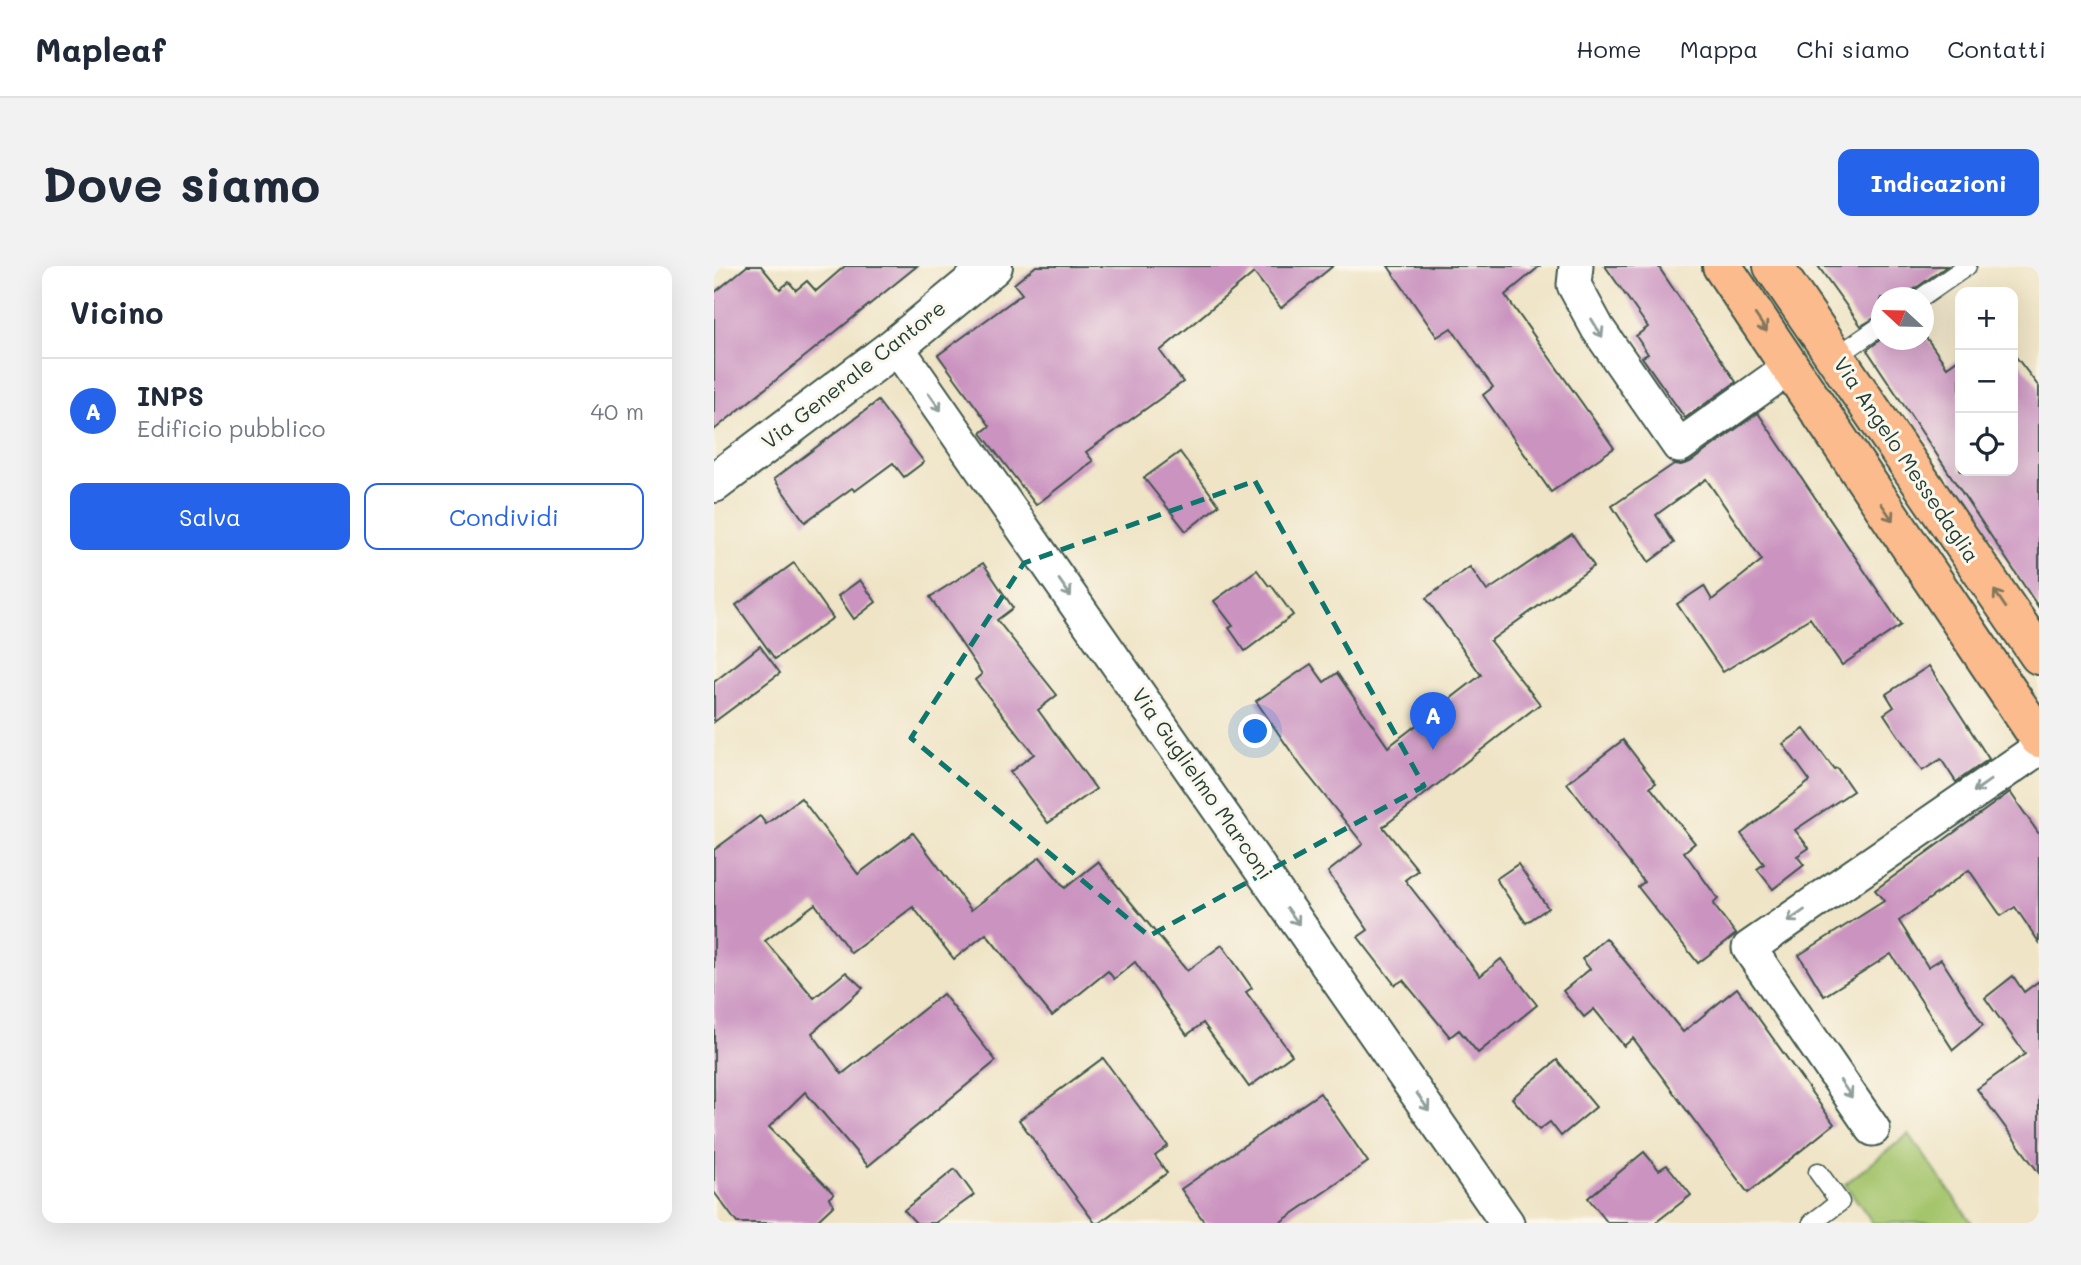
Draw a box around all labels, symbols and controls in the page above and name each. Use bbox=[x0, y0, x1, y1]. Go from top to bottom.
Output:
text: Mapleaf bbox=[35, 27, 166, 70]
text: Home bbox=[1576, 33, 1642, 64]
text: Mappa bbox=[1680, 33, 1758, 64]
text: Chi siamo bbox=[1796, 33, 1909, 64]
text: Contatti bbox=[1947, 33, 2046, 64]
button: Indicazioni bbox=[1838, 149, 2039, 216]
text: Dove siamo bbox=[42, 151, 320, 214]
north arrow bbox=[1871, 287, 1934, 350]
map controls bbox=[1955, 287, 2018, 476]
button: + bbox=[1955, 287, 2018, 350]
text: Vicino bbox=[70, 292, 164, 332]
street label: Via Generale Cantore bbox=[756, 293, 951, 454]
one-way arrow bbox=[1754, 312, 1768, 332]
one-way arrow bbox=[1591, 317, 1605, 337]
button: − bbox=[1955, 350, 2018, 413]
street label: Via Angelo Messedaglia bbox=[1828, 351, 1986, 567]
text: INPS bbox=[137, 379, 204, 413]
one-way arrow bbox=[928, 392, 942, 411]
text: A bbox=[85, 396, 101, 426]
text: 40 m bbox=[591, 396, 644, 426]
text: Edificio pubblico bbox=[137, 413, 325, 443]
button: locate bbox=[1955, 413, 2018, 476]
button: Salva bbox=[70, 483, 350, 550]
button: Condividi bbox=[364, 483, 644, 550]
one-way arrow bbox=[1880, 501, 1894, 521]
one-way arrow bbox=[1058, 578, 1072, 597]
one-way arrow bbox=[1993, 590, 2008, 609]
street label: Via Guglielmo Marconi bbox=[1127, 682, 1280, 884]
pin: A bbox=[1410, 692, 1456, 750]
your location bbox=[1238, 714, 1272, 748]
one-way arrow bbox=[1973, 779, 1992, 793]
one-way arrow bbox=[1286, 906, 1300, 925]
one-way arrow bbox=[1787, 909, 1806, 923]
one-way arrow bbox=[1839, 1079, 1853, 1099]
one-way arrow bbox=[1416, 1092, 1430, 1111]

